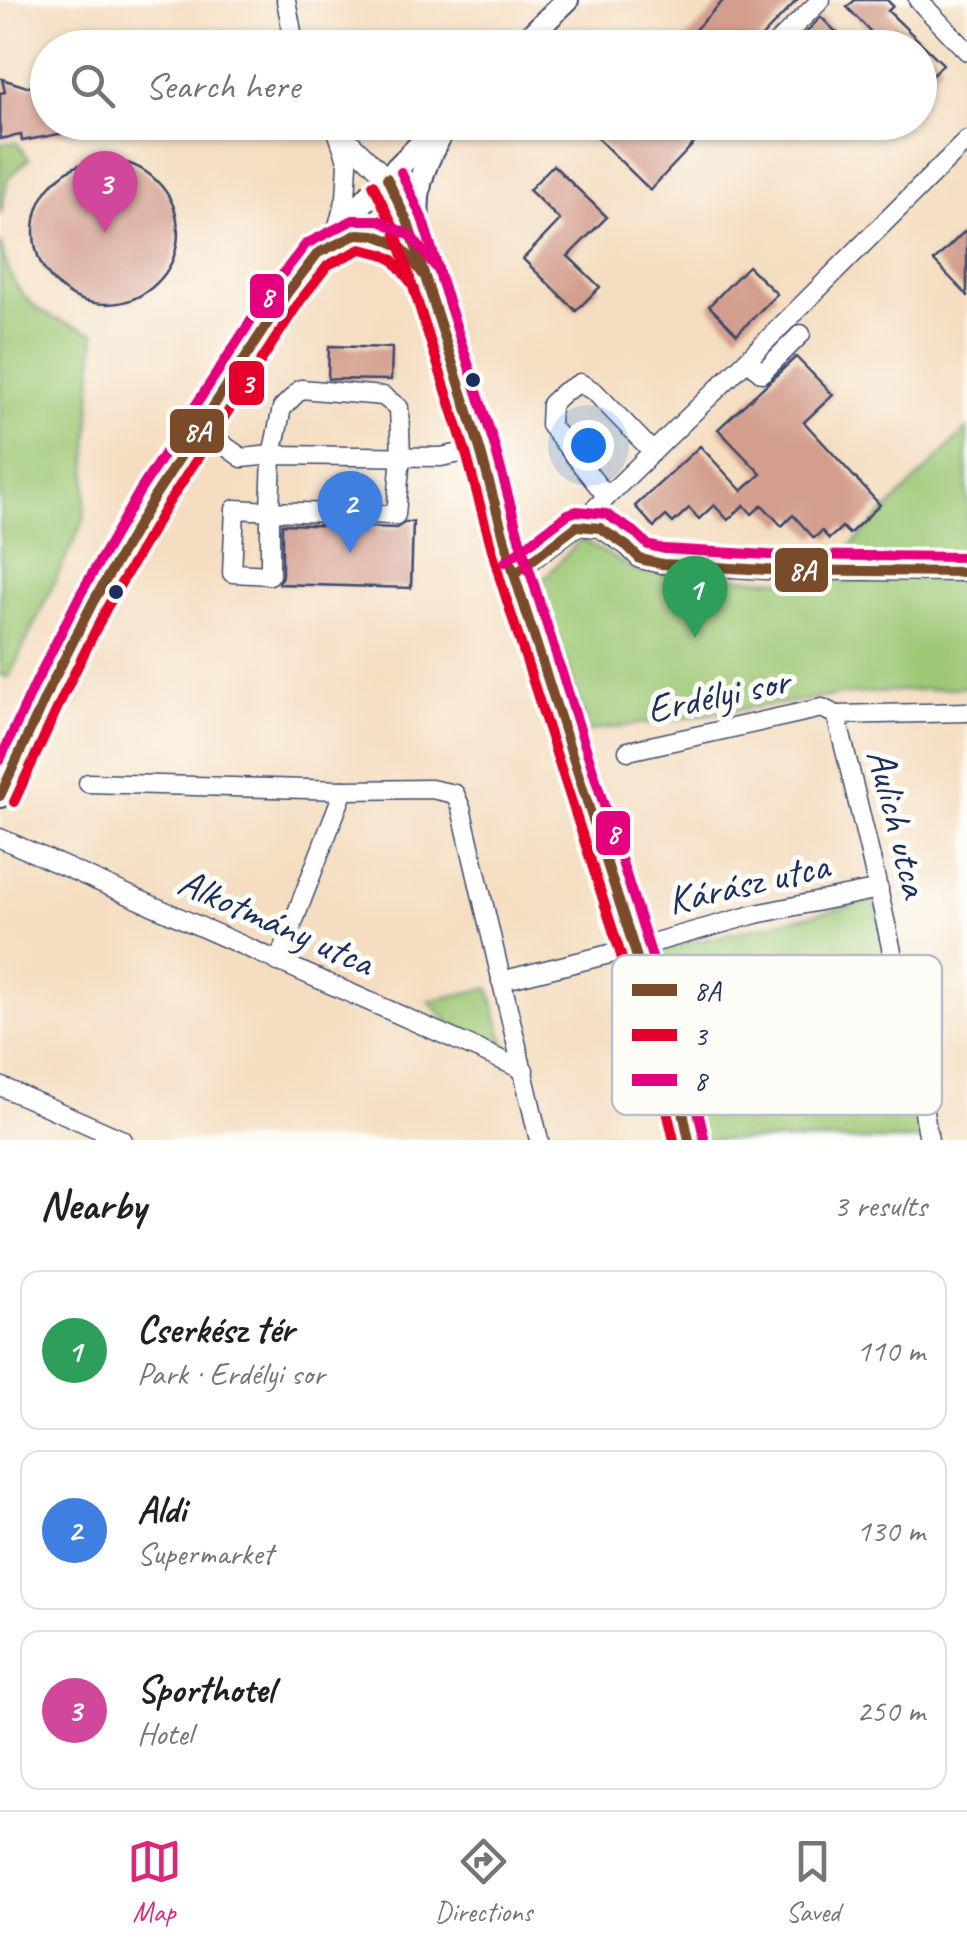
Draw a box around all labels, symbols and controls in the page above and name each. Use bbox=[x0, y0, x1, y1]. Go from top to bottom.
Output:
search box bbox=[30, 30, 937, 140]
icon: search bbox=[65, 58, 120, 113]
text: Search here bbox=[145, 62, 300, 109]
pin: 3 bbox=[72, 150, 138, 233]
line badge: 8 bbox=[248, 272, 286, 320]
text: 8 bbox=[261, 279, 277, 314]
line badge: 3 bbox=[227, 359, 266, 407]
text: 3 bbox=[241, 366, 256, 401]
unlabelled marker bbox=[463, 370, 483, 390]
line badge: 8A bbox=[168, 407, 226, 455]
text: 8A bbox=[184, 414, 212, 449]
your location bbox=[563, 420, 614, 471]
pin: 2 bbox=[318, 470, 382, 553]
line badge: 8A bbox=[773, 546, 830, 594]
text: 8A bbox=[789, 553, 817, 588]
pin: 1 bbox=[662, 556, 728, 638]
unlabelled marker bbox=[106, 582, 126, 602]
street label: Erdélyi sor bbox=[642, 655, 797, 734]
street label: Aulich utca bbox=[856, 744, 941, 905]
line badge: 8 bbox=[594, 809, 632, 857]
text: 8 bbox=[607, 816, 623, 851]
street label: Kárász utca bbox=[663, 840, 836, 926]
street label: Alkotmány utca bbox=[171, 857, 384, 988]
legend bbox=[612, 955, 942, 1115]
text: 8A bbox=[694, 973, 723, 1008]
text: 3 bbox=[694, 1018, 709, 1053]
text: 8 bbox=[694, 1063, 709, 1098]
text: Nearby bbox=[40, 1179, 146, 1232]
text: 3 results bbox=[833, 1185, 927, 1226]
text: Cserkész tér bbox=[137, 1306, 294, 1353]
text: 1 bbox=[67, 1330, 82, 1371]
text: 110 m bbox=[856, 1330, 925, 1371]
text: Park · Erdélyi sor bbox=[137, 1353, 324, 1394]
text: Aldi bbox=[137, 1486, 186, 1533]
text: 2 bbox=[67, 1510, 82, 1551]
text: 130 m bbox=[856, 1510, 925, 1551]
text: Supermarket bbox=[137, 1533, 273, 1574]
text: Sporthotel bbox=[137, 1666, 274, 1713]
text: 3 bbox=[67, 1690, 82, 1731]
text: 250 m bbox=[856, 1690, 925, 1731]
text: Hotel bbox=[137, 1713, 193, 1754]
tab: Map bbox=[127, 1834, 182, 1929]
tab: Directions bbox=[435, 1834, 532, 1929]
tab: Saved bbox=[785, 1834, 840, 1929]

